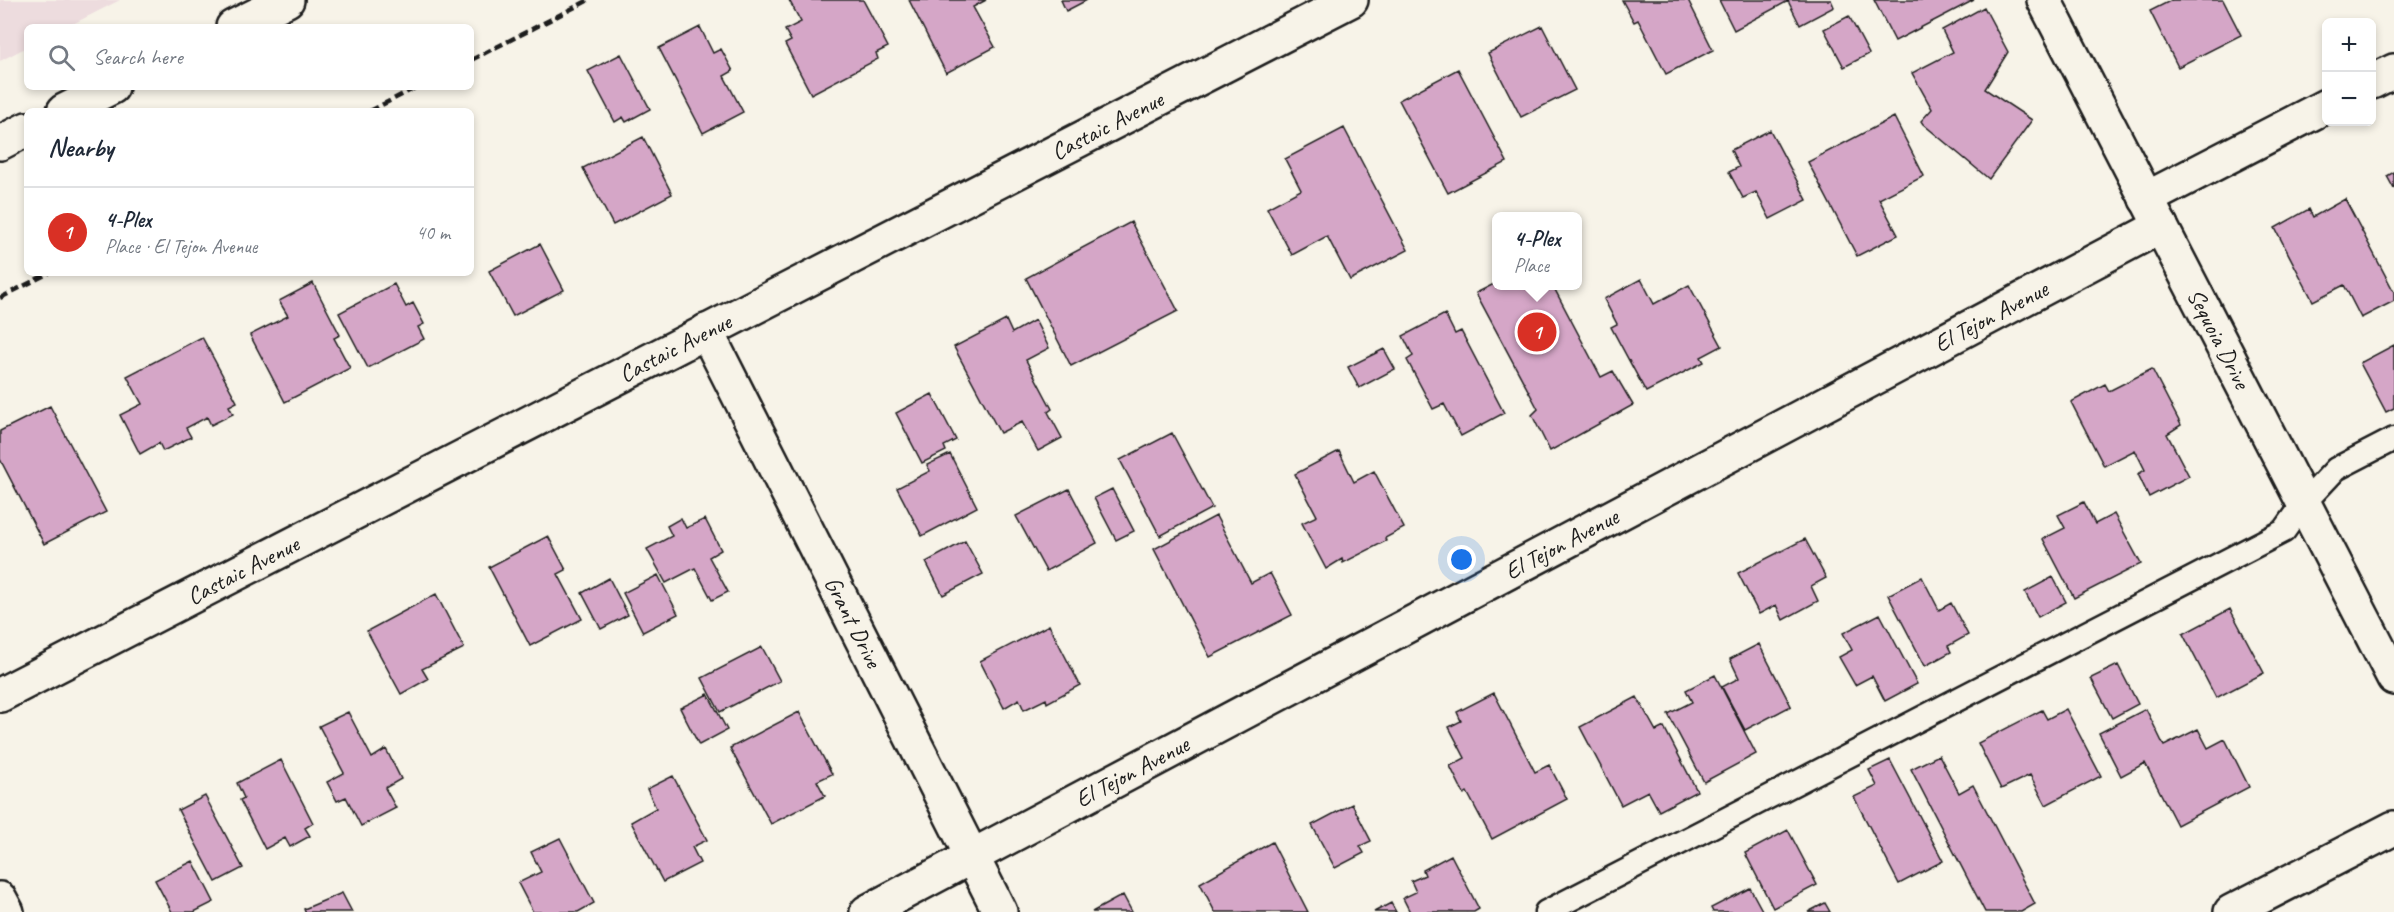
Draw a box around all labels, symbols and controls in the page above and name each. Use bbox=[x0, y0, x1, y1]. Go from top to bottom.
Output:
map controls bbox=[2322, 18, 2376, 126]
button: + bbox=[2322, 18, 2376, 72]
search box bbox=[24, 24, 474, 90]
icon: search bbox=[45, 41, 78, 74]
text: Search here bbox=[93, 43, 183, 71]
button: − bbox=[2322, 72, 2376, 126]
street label: Castaic Avenue bbox=[1046, 83, 1170, 167]
text: Nearby bbox=[48, 131, 113, 164]
text: 4-Plex bbox=[105, 206, 151, 234]
popup bbox=[1492, 212, 1582, 290]
text: 1 bbox=[63, 220, 72, 245]
text: 40 m bbox=[416, 220, 450, 245]
text: 4-Plex bbox=[1514, 225, 1560, 253]
text: Place · El Tejon Avenue bbox=[105, 234, 257, 259]
text: Place bbox=[1514, 253, 1549, 278]
street label: El Tejon Avenue bbox=[1929, 273, 2055, 359]
street label: Sequoia Drive bbox=[2181, 284, 2258, 396]
street label: Castaic Avenue bbox=[614, 306, 738, 389]
pin: 1 bbox=[1518, 310, 1556, 354]
street label: El Tejon Avenue bbox=[1499, 500, 1625, 586]
street label: Castaic Avenue bbox=[182, 528, 306, 611]
your location bbox=[1447, 545, 1476, 574]
street label: Grant Drive bbox=[818, 571, 890, 674]
street label: El Tejon Avenue bbox=[1070, 728, 1196, 814]

